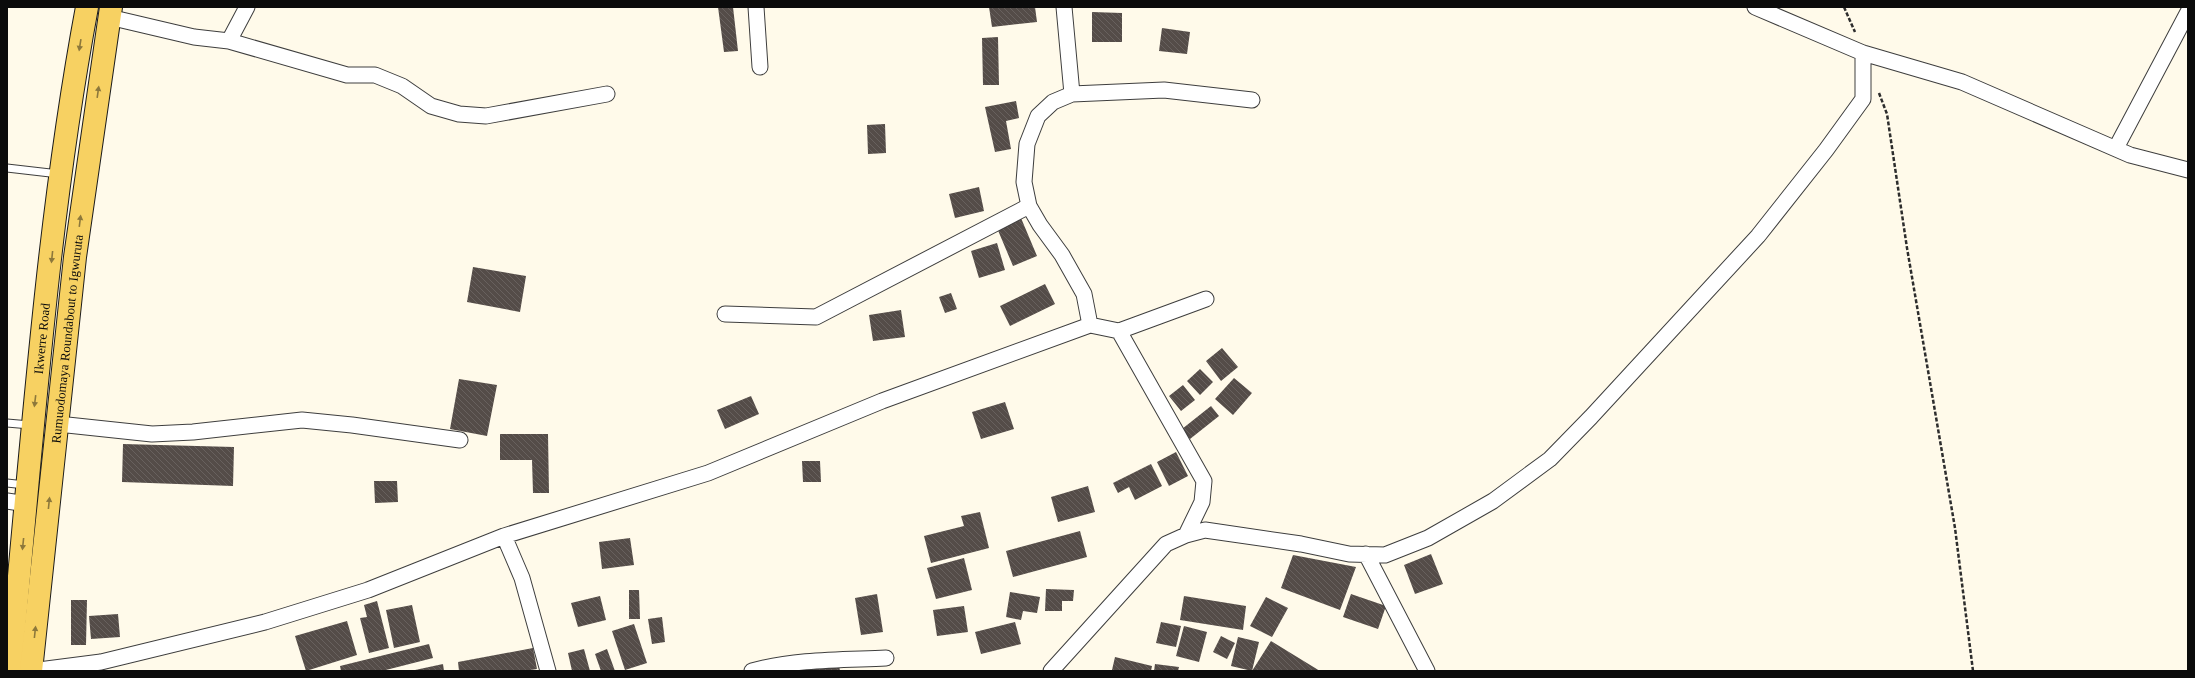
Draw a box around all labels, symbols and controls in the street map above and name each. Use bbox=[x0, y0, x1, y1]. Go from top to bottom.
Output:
one-way arrow bbox=[77, 39, 83, 52]
one-way arrow bbox=[95, 86, 101, 98]
one-way arrow bbox=[77, 215, 83, 227]
street label: Rumuodomaya Roundabout to Igwuruta bbox=[48, 233, 86, 444]
one-way arrow bbox=[49, 251, 55, 264]
street label: Ikwerre Road bbox=[31, 302, 53, 375]
one-way arrow bbox=[32, 395, 39, 407]
one-way arrow bbox=[46, 497, 52, 509]
one-way arrow bbox=[20, 538, 26, 550]
one-way arrow bbox=[32, 626, 38, 638]

